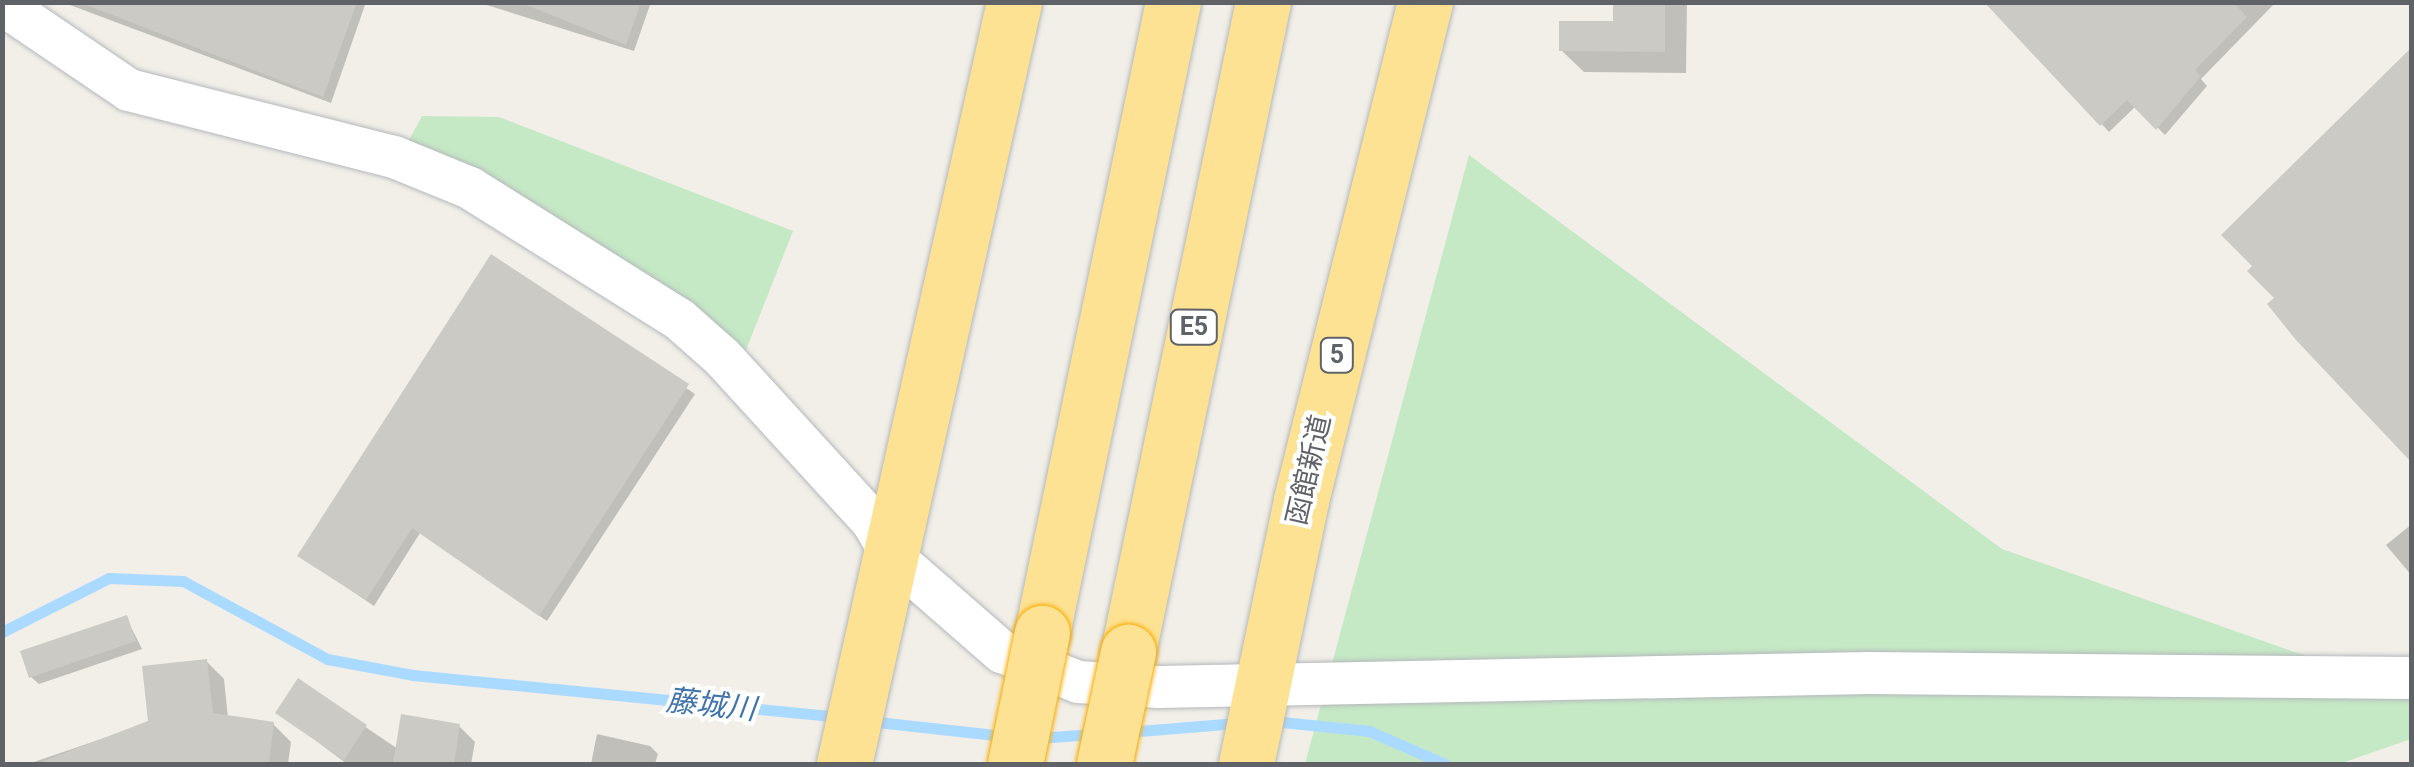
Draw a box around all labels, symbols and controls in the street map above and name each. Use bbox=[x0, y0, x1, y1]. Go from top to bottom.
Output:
road number: E5 bbox=[1169, 307, 1219, 347]
road number: 5 bbox=[1320, 335, 1354, 375]
street label: 函館新道 bbox=[1280, 412, 1338, 528]
water label: 藤城川 bbox=[664, 682, 758, 728]

